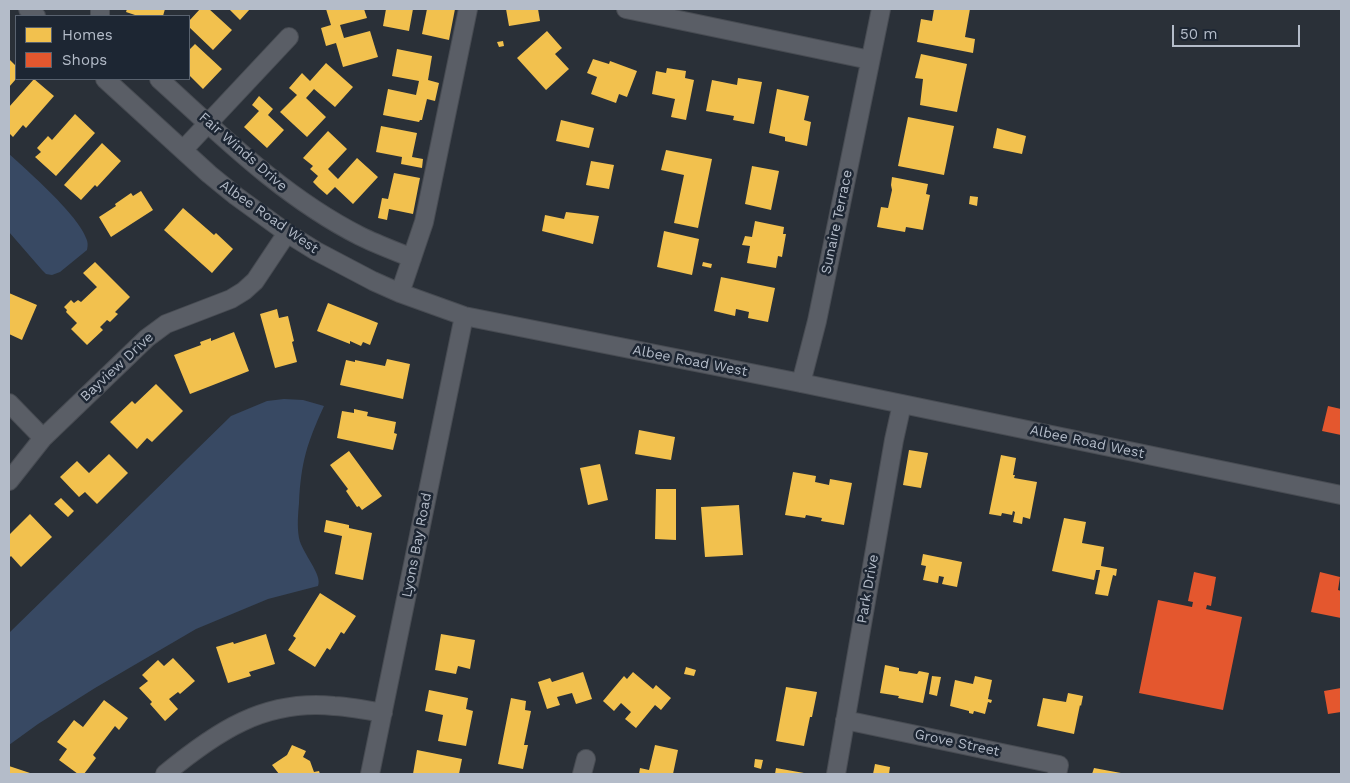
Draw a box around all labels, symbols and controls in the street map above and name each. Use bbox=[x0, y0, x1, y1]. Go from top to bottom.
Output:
legend bbox=[15, 15, 190, 80]
scale bar bbox=[1175, 15, 1302, 47]
text: 50 m bbox=[1180, 25, 1217, 43]
text: Homes bbox=[62, 26, 113, 44]
text: Shops bbox=[62, 51, 107, 69]
street label: Fair Winds Drive bbox=[195, 109, 291, 195]
street label: Sunaire Terrace bbox=[818, 168, 856, 276]
street label: Albee Road West bbox=[216, 177, 322, 257]
street label: Bayview Drive bbox=[77, 329, 157, 405]
street label: Albee Road West bbox=[631, 342, 749, 380]
street label: Albee Road West bbox=[1028, 422, 1146, 462]
street label: Lyons Bay Road bbox=[399, 491, 435, 599]
street label: Park Drive bbox=[854, 553, 882, 625]
street label: Grove Street bbox=[913, 726, 1001, 760]

